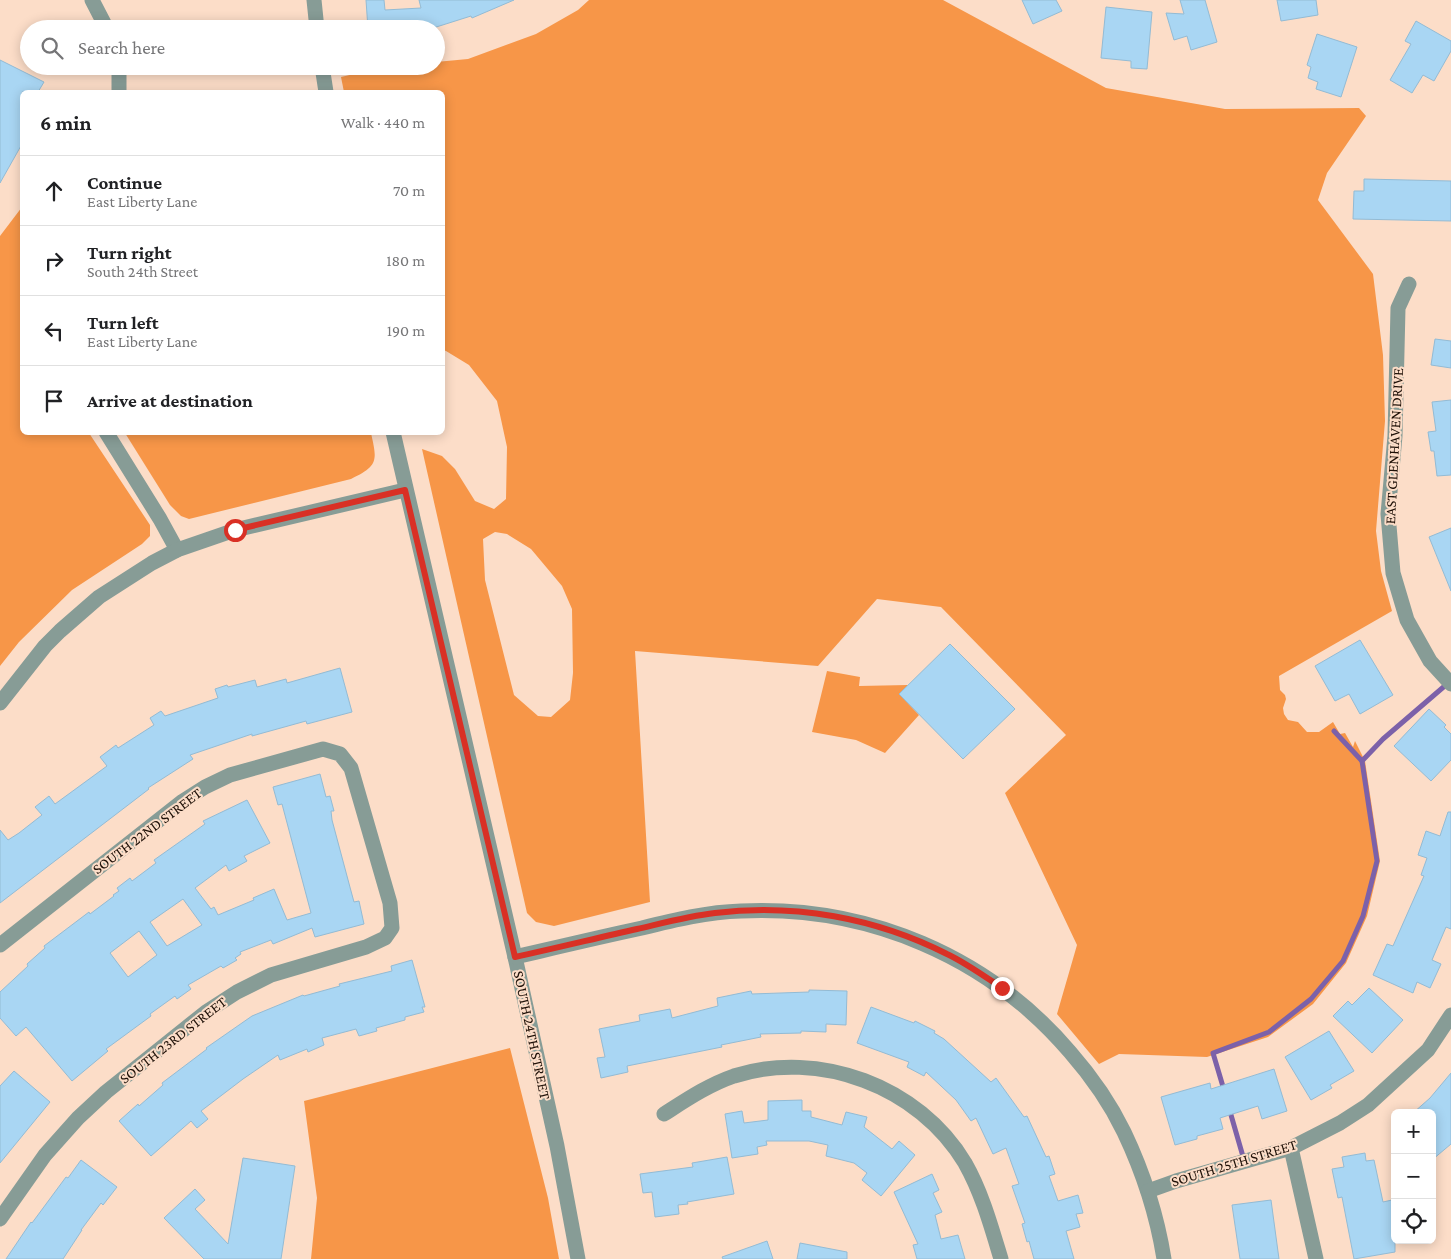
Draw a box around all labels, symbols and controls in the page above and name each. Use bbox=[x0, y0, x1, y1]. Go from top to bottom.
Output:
search box bbox=[20, 20, 445, 75]
icon: search bbox=[38, 34, 66, 62]
text: Search here bbox=[78, 37, 165, 58]
text: 6 min bbox=[40, 111, 91, 135]
text: Walk · 440 m bbox=[341, 114, 425, 131]
text: Continue bbox=[87, 172, 162, 193]
icon: ahead bbox=[40, 177, 68, 205]
text: 70 m bbox=[393, 182, 425, 199]
text: East Liberty Lane bbox=[87, 193, 197, 210]
text: Turn right bbox=[87, 242, 172, 263]
icon: right bbox=[40, 247, 68, 275]
text: 180 m bbox=[386, 252, 425, 269]
text: South 24th Street bbox=[87, 263, 198, 280]
text: Turn left bbox=[87, 312, 159, 333]
icon: left bbox=[40, 317, 68, 345]
text: 190 m bbox=[387, 322, 425, 339]
text: East Liberty Lane bbox=[87, 333, 197, 350]
street label: EAST GLENHAVEN DRIVE bbox=[1382, 367, 1406, 525]
icon: arrive bbox=[40, 387, 68, 415]
text: Arrive at destination bbox=[87, 390, 253, 411]
route start bbox=[224, 519, 247, 542]
street label: SOUTH 22ND STREET bbox=[89, 785, 205, 877]
street label: SOUTH 24TH STREET bbox=[511, 969, 553, 1101]
route end bbox=[991, 977, 1014, 1000]
street label: SOUTH 23RD STREET bbox=[117, 993, 229, 1087]
map controls bbox=[1391, 1109, 1436, 1244]
button: + bbox=[1391, 1109, 1436, 1154]
street label: SOUTH 25TH STREET bbox=[1169, 1136, 1299, 1190]
button: − bbox=[1391, 1154, 1436, 1199]
button: locate bbox=[1391, 1199, 1436, 1244]

